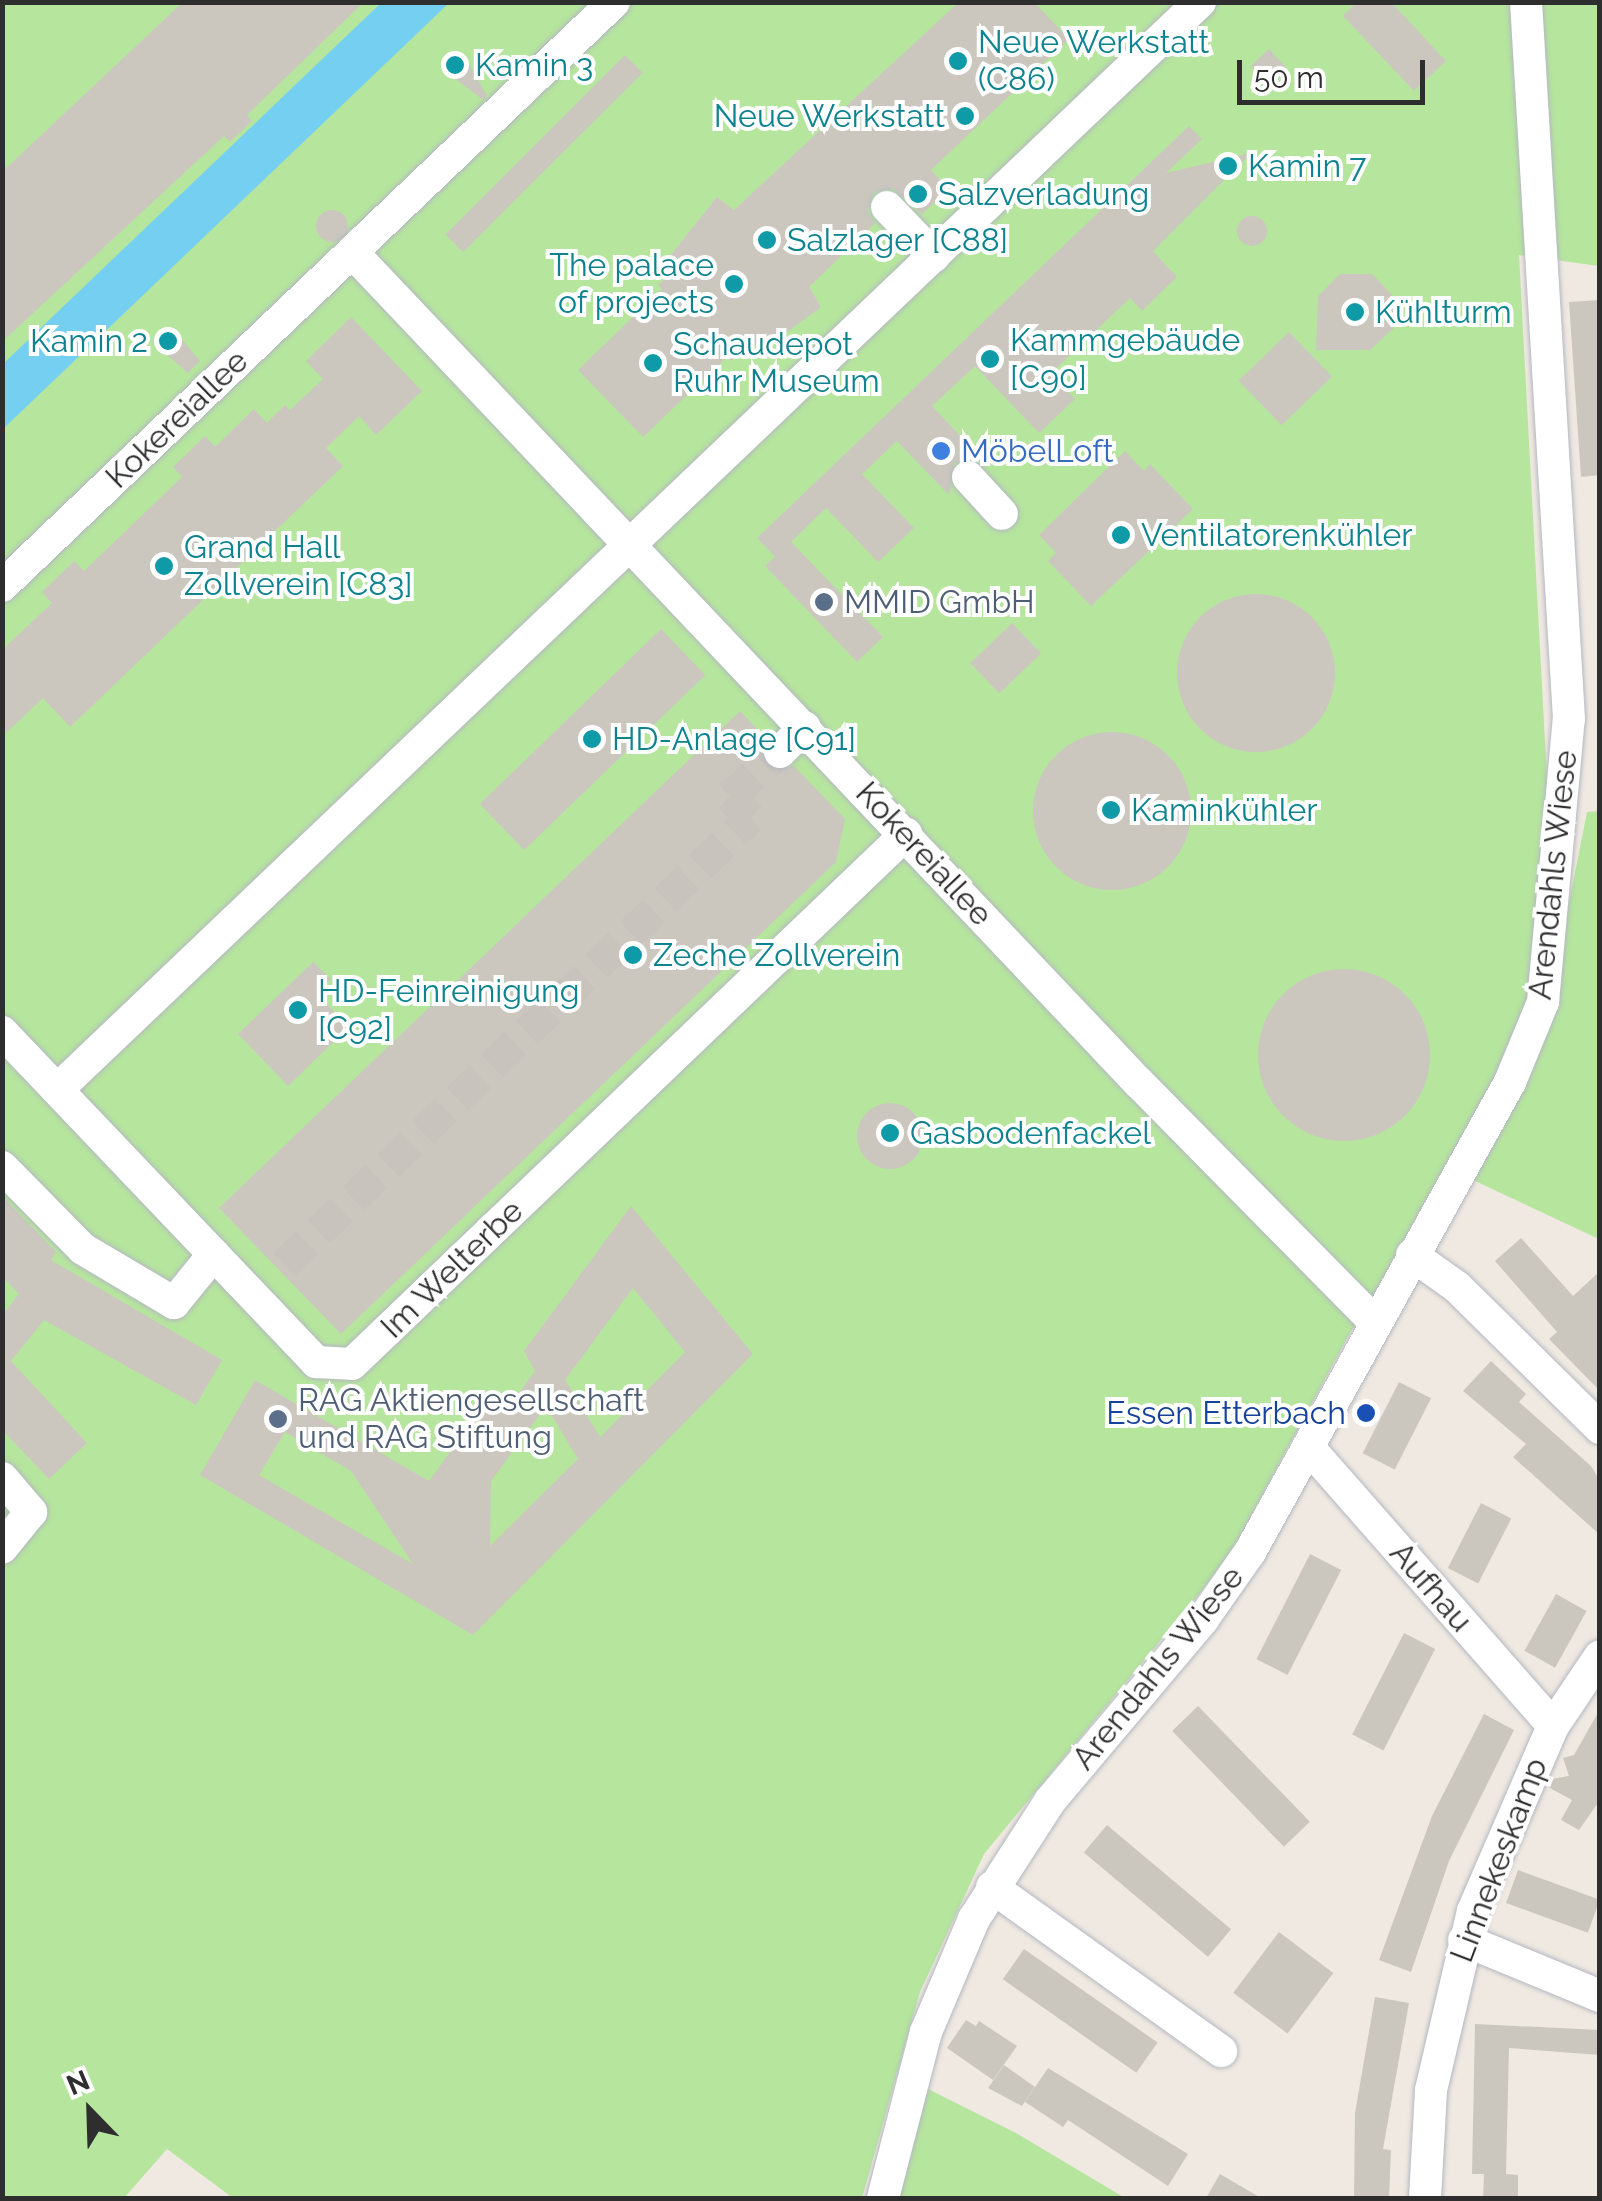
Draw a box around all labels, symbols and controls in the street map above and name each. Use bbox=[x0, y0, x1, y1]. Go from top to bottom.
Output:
place label: Neue Werkstatt (C86) bbox=[978, 24, 1210, 99]
scale bar bbox=[1242, 40, 1430, 102]
place label: Kamin 3 bbox=[475, 46, 593, 84]
marker: Neue Werkstatt (C86) bbox=[947, 50, 969, 72]
marker: Kamin 3 bbox=[444, 54, 466, 76]
text: 50 m bbox=[1254, 60, 1324, 95]
place label: Neue Werkstatt bbox=[713, 97, 945, 135]
marker: Neue Werkstatt bbox=[954, 105, 976, 127]
place label: Kamin 7 bbox=[1248, 147, 1366, 185]
marker: Kamin 7 bbox=[1217, 155, 1239, 177]
place label: Salzverladung bbox=[938, 175, 1149, 213]
marker: Salzverladung bbox=[907, 183, 929, 205]
place label: Salzlager [C88] bbox=[787, 221, 1009, 259]
marker: Salzlager [C88] bbox=[756, 229, 778, 251]
place label: The palace of projects bbox=[549, 247, 714, 322]
marker: The palace of projects bbox=[723, 273, 745, 295]
place label: Kühlturm bbox=[1375, 293, 1512, 331]
marker: Kühlturm bbox=[1344, 301, 1366, 323]
place label: Kamin 2 bbox=[30, 322, 148, 360]
place label: Kammgebäude [C90] bbox=[1010, 322, 1240, 397]
place label: Schaudepot Ruhr Museum bbox=[673, 326, 880, 401]
marker: Kamin 2 bbox=[157, 330, 179, 352]
street label: Kokereiallee bbox=[98, 342, 256, 496]
marker: Kammgebäude [C90] bbox=[979, 348, 1001, 370]
marker: Schaudepot Ruhr Museum bbox=[642, 352, 664, 374]
place label: MöbelLoft bbox=[961, 432, 1113, 470]
marker: MöbelLoft bbox=[930, 440, 952, 462]
place label: Ventilatorenkühler bbox=[1141, 516, 1413, 554]
marker: Ventilatorenkühler bbox=[1110, 524, 1132, 546]
place label: Grand Hall Zollverein [C83] bbox=[184, 529, 413, 604]
marker: Grand Hall Zollverein [C83] bbox=[153, 555, 175, 577]
place label: MMID GmbH bbox=[844, 583, 1035, 621]
marker: MMID GmbH bbox=[813, 591, 835, 613]
place label: HD-Anlage [C91] bbox=[612, 720, 856, 758]
marker: HD-Anlage [C91] bbox=[581, 728, 603, 750]
street label: Arendahls Wiese bbox=[1521, 748, 1585, 1002]
street label: Kokereiallee bbox=[848, 774, 1000, 934]
place label: Kaminkühler bbox=[1131, 791, 1317, 829]
marker: Kaminkühler bbox=[1100, 799, 1122, 821]
place label: Zeche Zollverein bbox=[653, 936, 900, 974]
marker: Zeche Zollverein bbox=[622, 944, 644, 966]
place label: HD-Feinreinigung [C92] bbox=[318, 973, 580, 1048]
marker: HD-Feinreinigung [C92] bbox=[287, 999, 309, 1021]
place label: Gasbodenfackel bbox=[910, 1114, 1151, 1152]
marker: Gasbodenfackel bbox=[879, 1122, 901, 1144]
street label: Im Welterbe bbox=[373, 1192, 531, 1346]
place label: RAG Aktiengesellschaft und RAG Stiftung bbox=[298, 1382, 645, 1457]
place label: Essen Etterbach bbox=[1106, 1394, 1346, 1432]
marker: Essen Etterbach bbox=[1355, 1402, 1377, 1424]
marker: RAG Aktiengesellschaft und RAG Stiftung bbox=[267, 1408, 289, 1430]
street label: Aufhau bbox=[1382, 1534, 1480, 1640]
street label: Arendahls Wiese bbox=[1064, 1558, 1252, 1778]
street label: Linnekeskamp bbox=[1442, 1753, 1556, 1967]
north arrow bbox=[40, 2061, 140, 2161]
text: N bbox=[62, 2064, 94, 2102]

